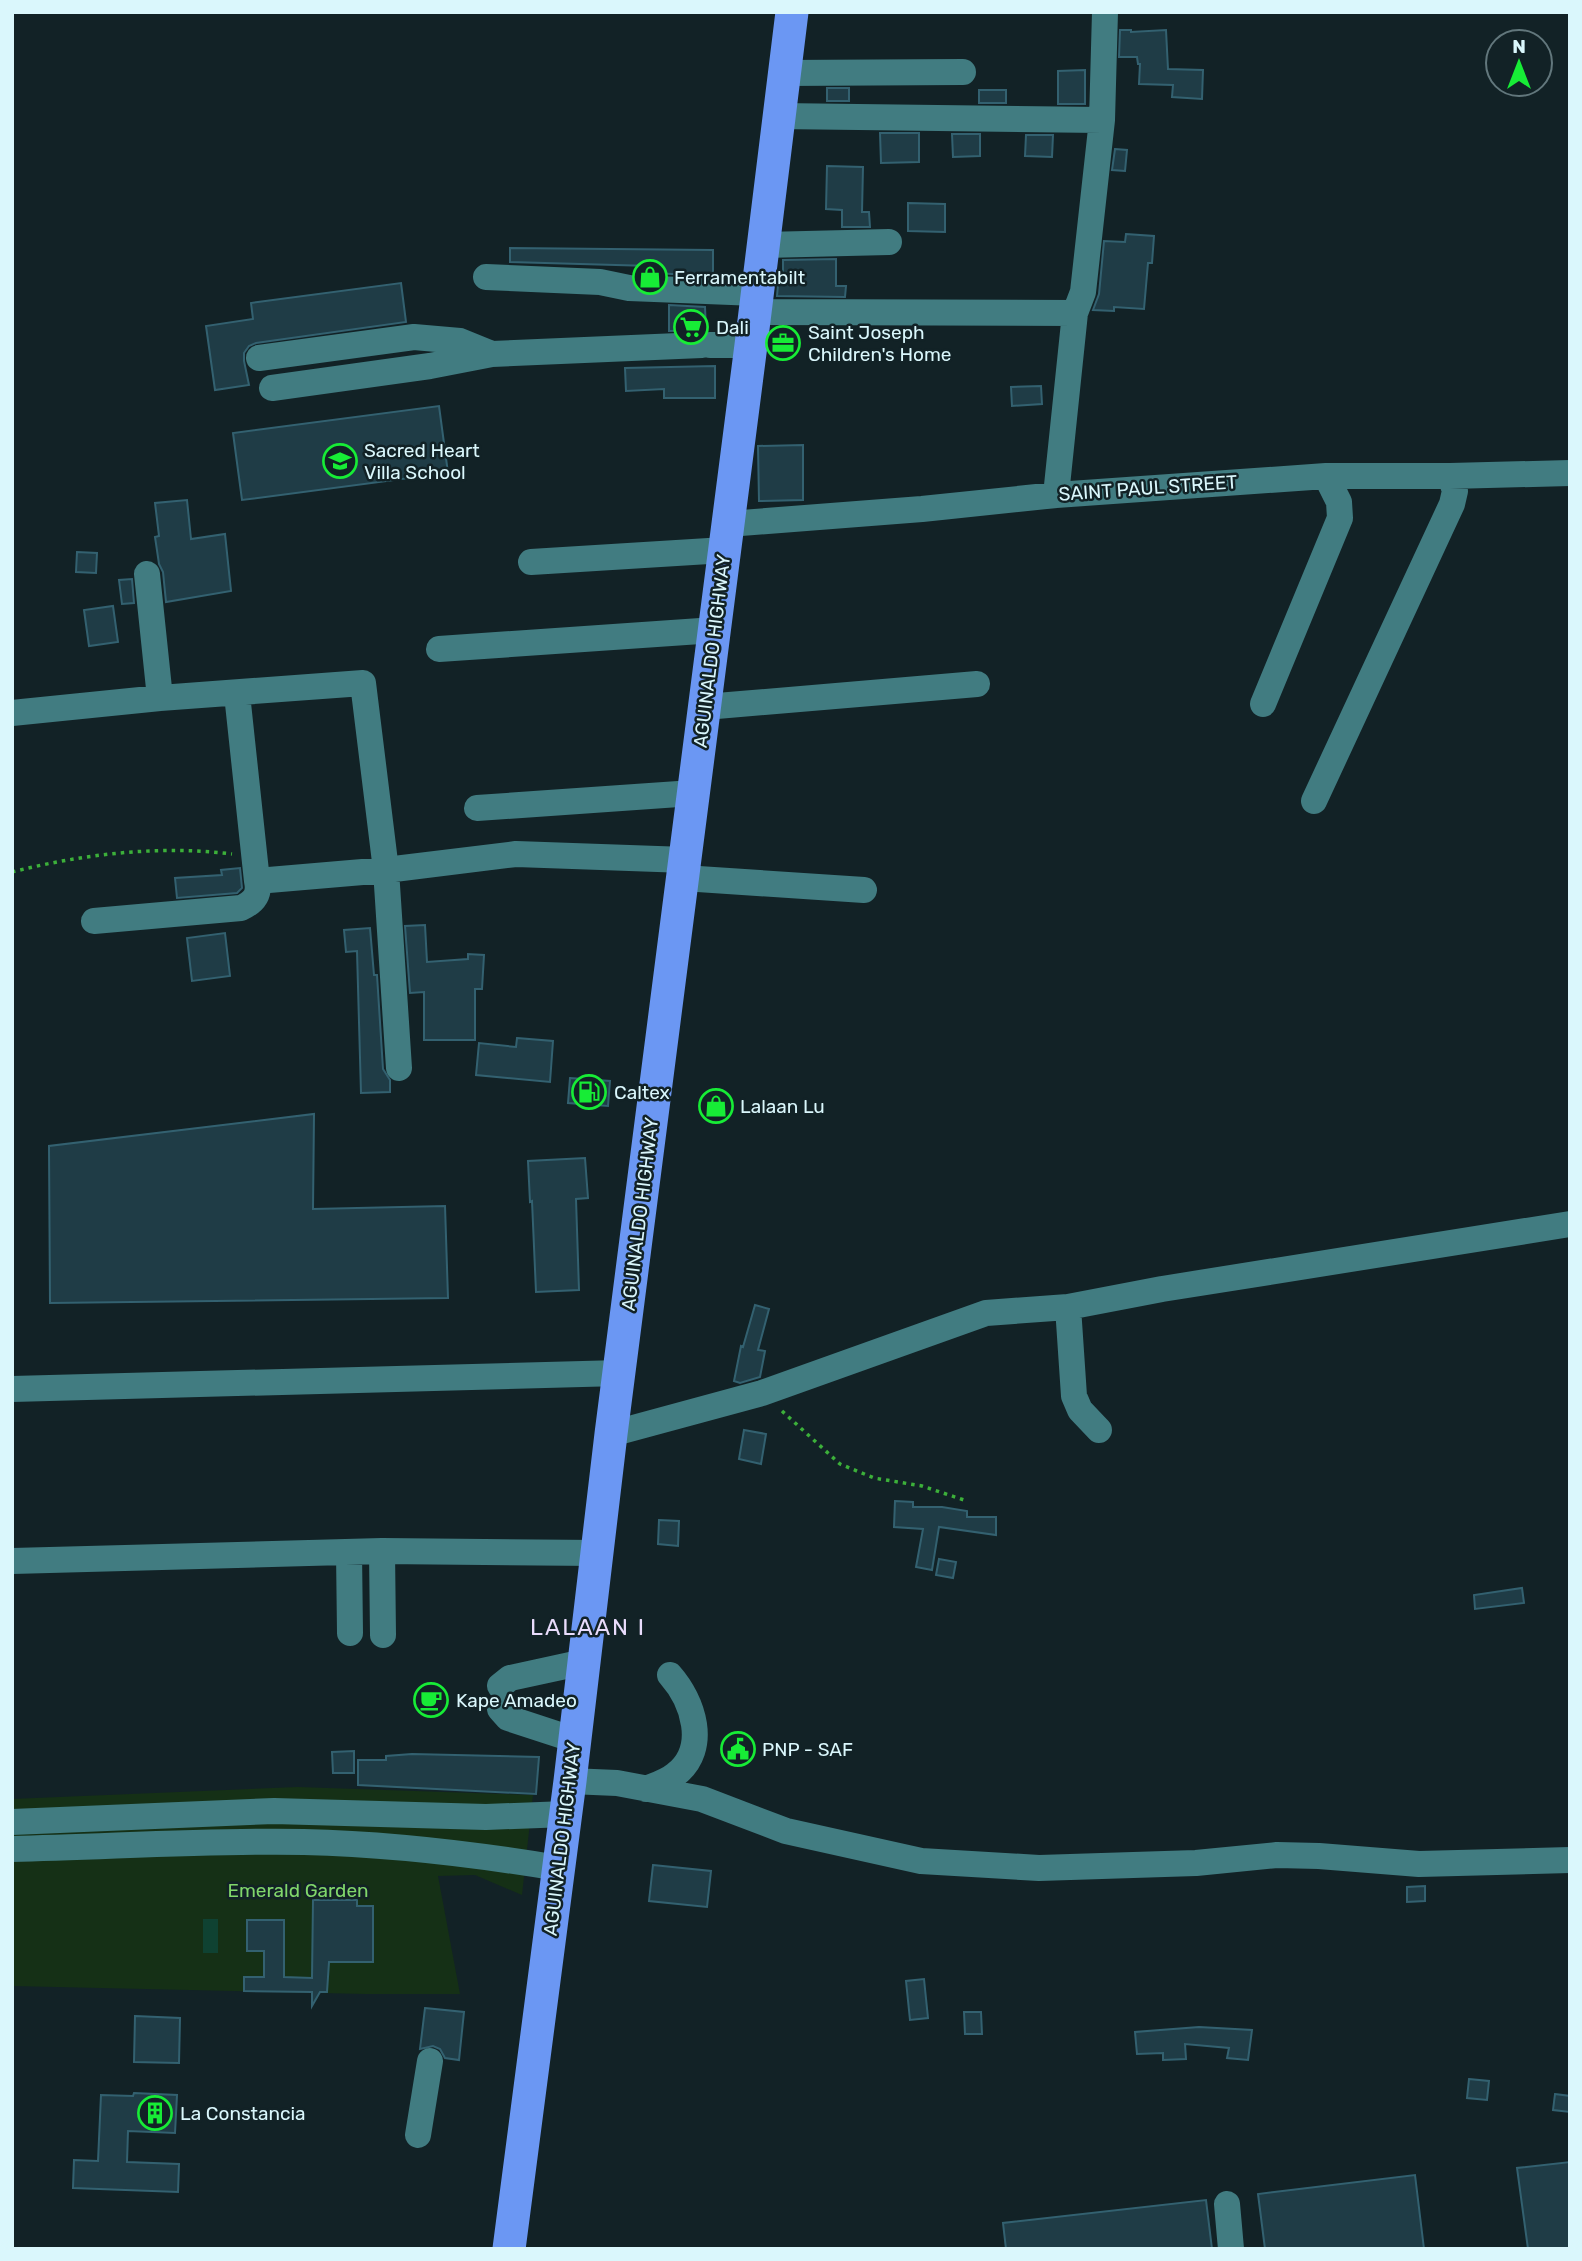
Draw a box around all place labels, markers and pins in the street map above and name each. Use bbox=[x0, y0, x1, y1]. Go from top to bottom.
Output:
shop icon: Ferramentabilt bbox=[631, 258, 669, 296]
place label: Ferramentabilt bbox=[674, 266, 806, 289]
supermarket icon: Dali bbox=[672, 308, 710, 346]
place label: Dali bbox=[716, 316, 749, 339]
place label: Saint Joseph Children's Home bbox=[808, 321, 951, 366]
office icon: Saint Joseph Children's Home bbox=[764, 324, 802, 362]
place label: Sacred Heart Villa School bbox=[364, 439, 480, 484]
school or university icon: Sacred Heart Villa School bbox=[321, 442, 359, 480]
fuel station icon: Caltex bbox=[570, 1073, 608, 1111]
place label: Caltex bbox=[614, 1081, 670, 1104]
shop icon: Lalaan Lu bbox=[697, 1087, 735, 1125]
place label: Lalaan Lu bbox=[740, 1095, 825, 1118]
cafe icon: Kape Amadeo bbox=[412, 1681, 450, 1719]
place label: Kape Amadeo bbox=[456, 1689, 577, 1712]
public building icon: PNP - SAF bbox=[719, 1730, 757, 1768]
place label: PNP - SAF bbox=[762, 1738, 853, 1761]
building icon: La Constancia bbox=[136, 2094, 174, 2132]
place label: La Constancia bbox=[180, 2102, 306, 2125]

